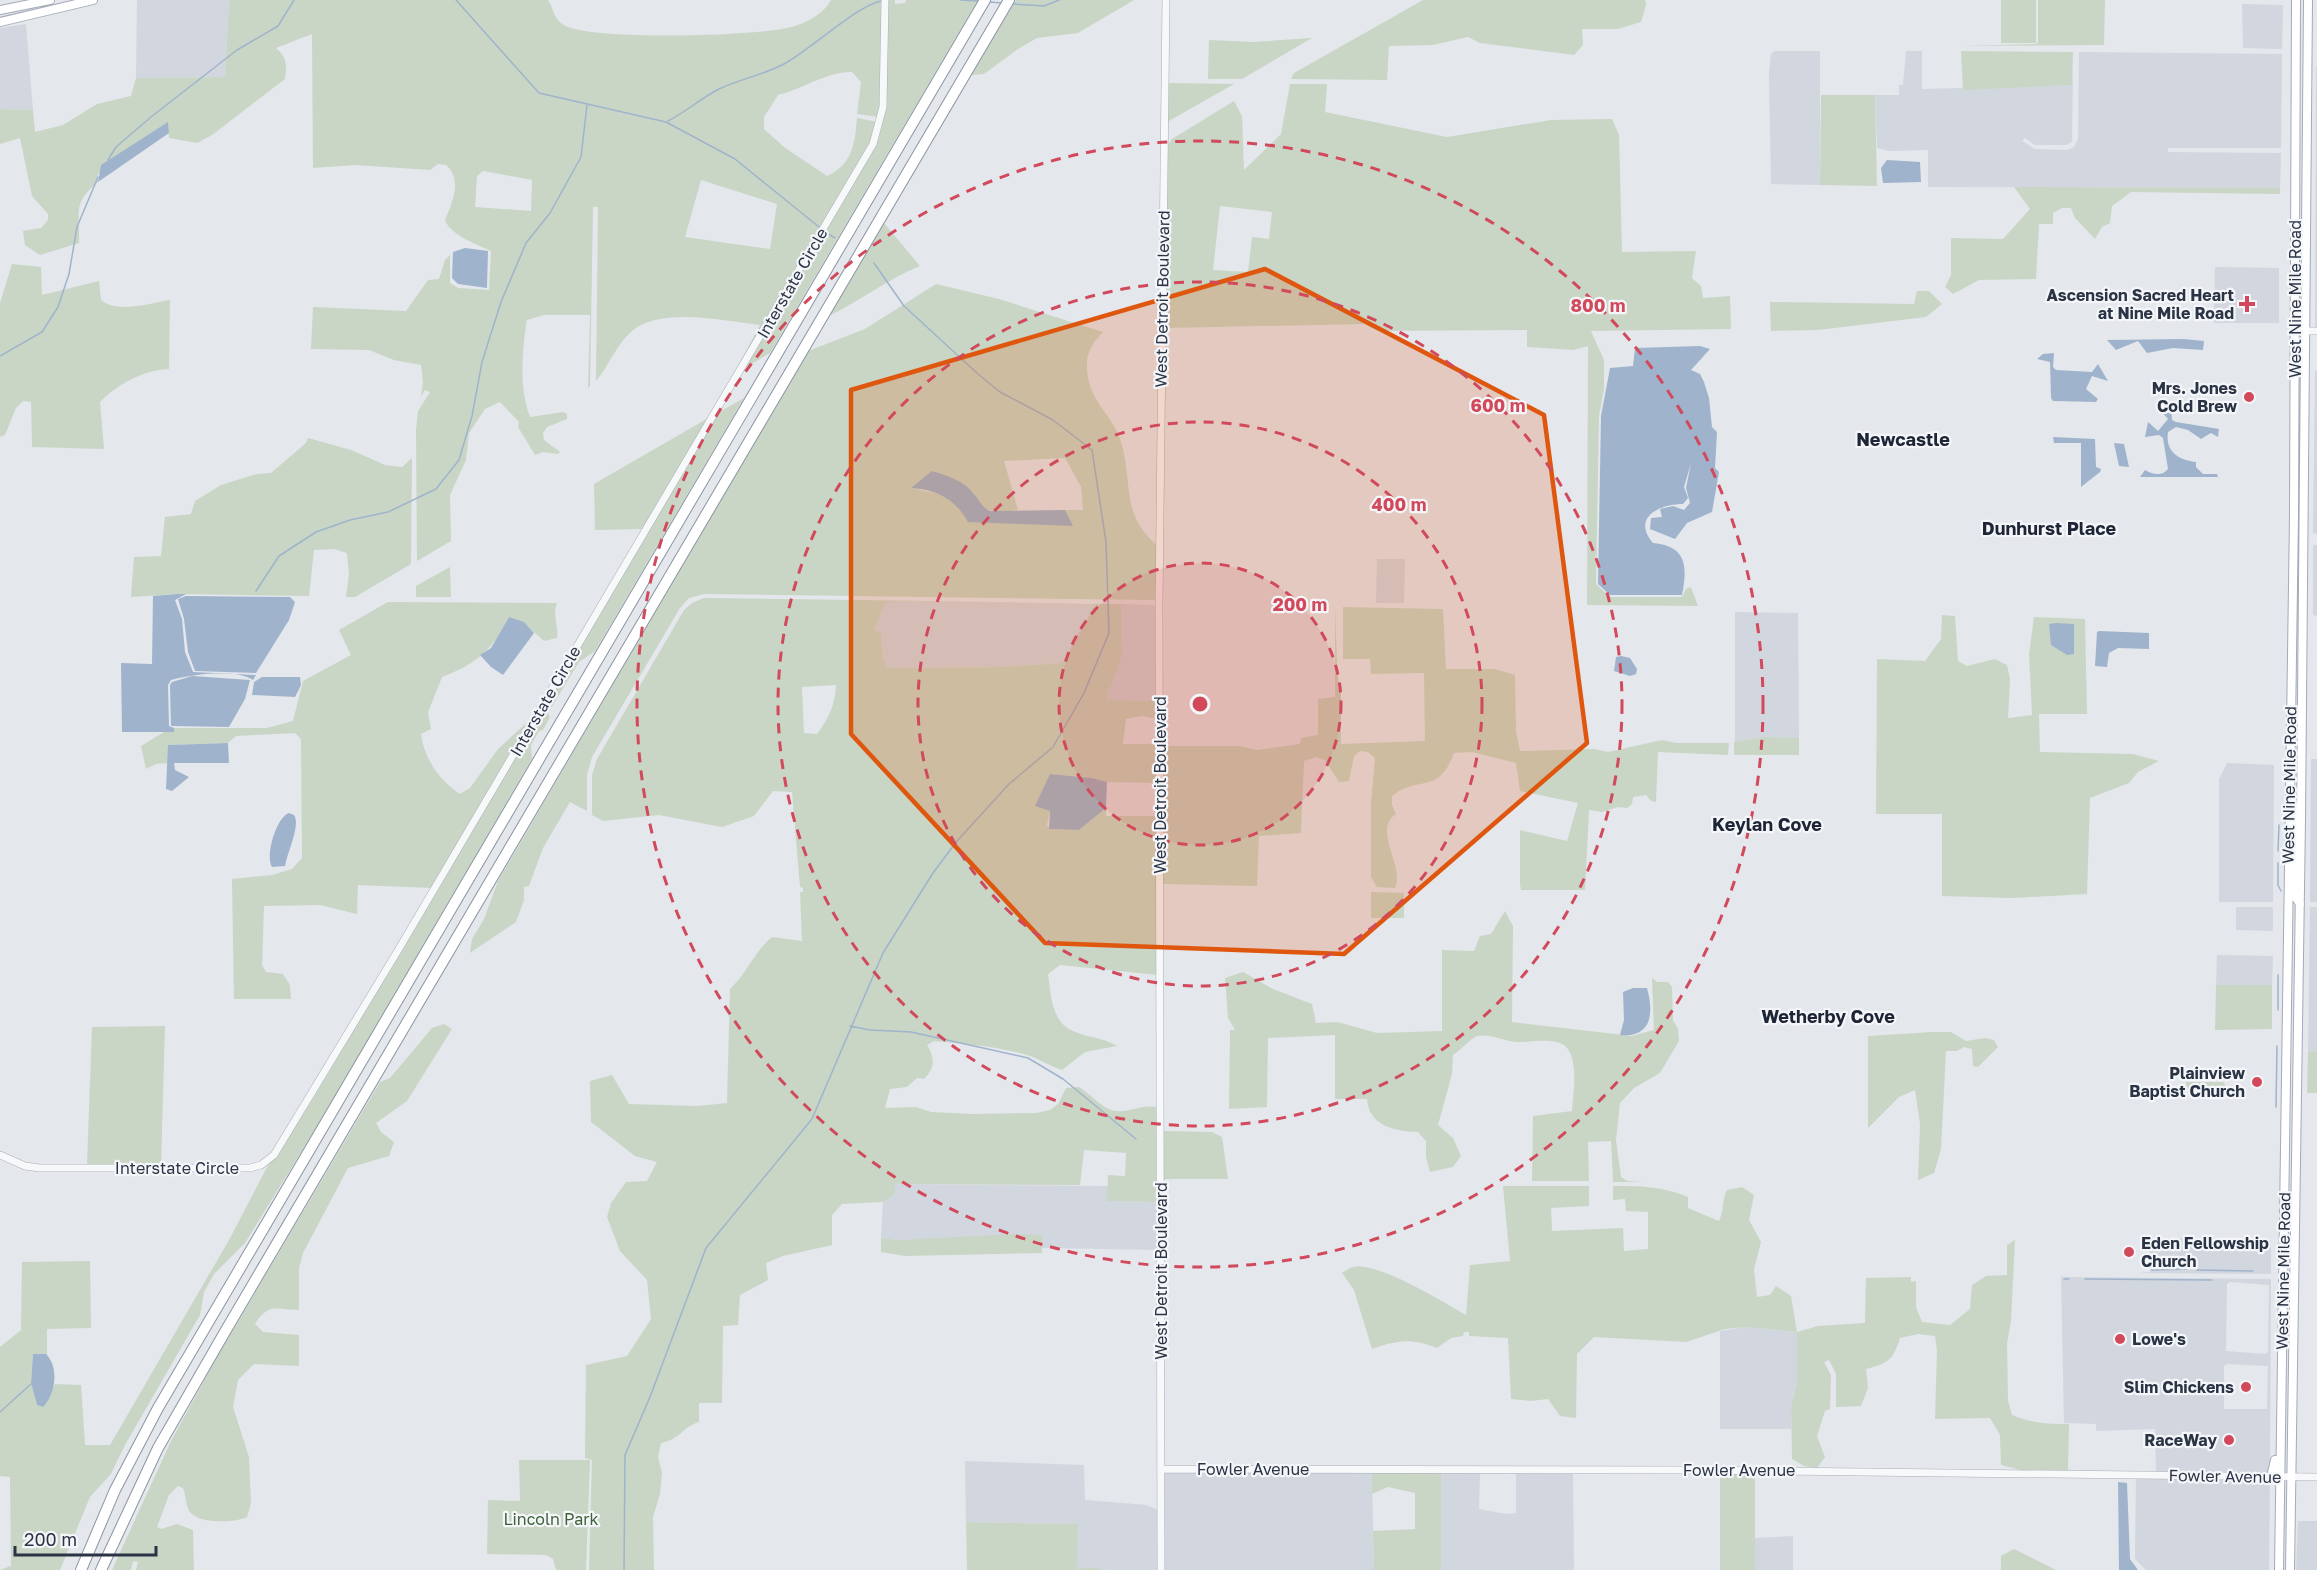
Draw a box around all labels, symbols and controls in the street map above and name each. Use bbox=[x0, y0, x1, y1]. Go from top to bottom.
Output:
street label: West Detroit Boulevard bbox=[1150, 210, 1174, 388]
street label: West Nine Mile Road bbox=[2285, 220, 2305, 378]
street label: Interstate Circle bbox=[752, 224, 832, 342]
place label: Ascension Sacred Heart at Nine Mile Road bbox=[2046, 285, 2234, 323]
text: 800 m bbox=[1570, 294, 1626, 316]
marker: Ascension Sacred Heart at Nine Mile Road bbox=[2238, 295, 2256, 313]
place label: Mrs. Jones Cold Brew bbox=[2152, 378, 2238, 416]
marker: Mrs. Jones Cold Brew bbox=[2242, 390, 2256, 404]
text: 600 m bbox=[1470, 394, 1526, 416]
district label: Newcastle bbox=[1856, 428, 1950, 450]
text: 400 m bbox=[1372, 493, 1426, 515]
district label: Dunhurst Place bbox=[1982, 517, 2117, 539]
text: 200 m bbox=[1273, 593, 1327, 615]
street label: Interstate Circle bbox=[505, 642, 585, 760]
centre of rings bbox=[1190, 694, 1210, 714]
street label: West Detroit Boulevard bbox=[1150, 696, 1170, 874]
street label: West Nine Mile Road bbox=[2278, 706, 2300, 864]
district label: Keylan Cove bbox=[1712, 813, 1822, 835]
district label: Wetherby Cove bbox=[1761, 1005, 1895, 1027]
place label: Plainview Baptist Church bbox=[2129, 1063, 2246, 1101]
marker: Plainview Baptist Church bbox=[2250, 1075, 2264, 1089]
street label: Interstate Circle bbox=[115, 1158, 239, 1178]
street label: West Detroit Boulevard bbox=[1151, 1182, 1171, 1360]
street label: West Nine Mile Road bbox=[2272, 1192, 2294, 1350]
place label: Eden Fellowship Church bbox=[2141, 1233, 2269, 1271]
marker: Eden Fellowship Church bbox=[2122, 1245, 2136, 1259]
place label: Lowe's bbox=[2132, 1329, 2186, 1349]
marker: Lowe's bbox=[2113, 1332, 2127, 1346]
place label: Slim Chickens bbox=[2124, 1377, 2234, 1397]
marker: Slim Chickens bbox=[2239, 1380, 2253, 1394]
place label: RaceWay bbox=[2144, 1430, 2217, 1450]
marker: RaceWay bbox=[2222, 1433, 2236, 1447]
street label: Fowler Avenue bbox=[1197, 1459, 1309, 1479]
street label: Fowler Avenue bbox=[1683, 1460, 1795, 1480]
street label: Fowler Avenue bbox=[2168, 1465, 2282, 1487]
park label: Lincoln Park bbox=[503, 1509, 599, 1529]
scale bar bbox=[15, 1519, 156, 1557]
text: 200 m bbox=[24, 1528, 77, 1550]

